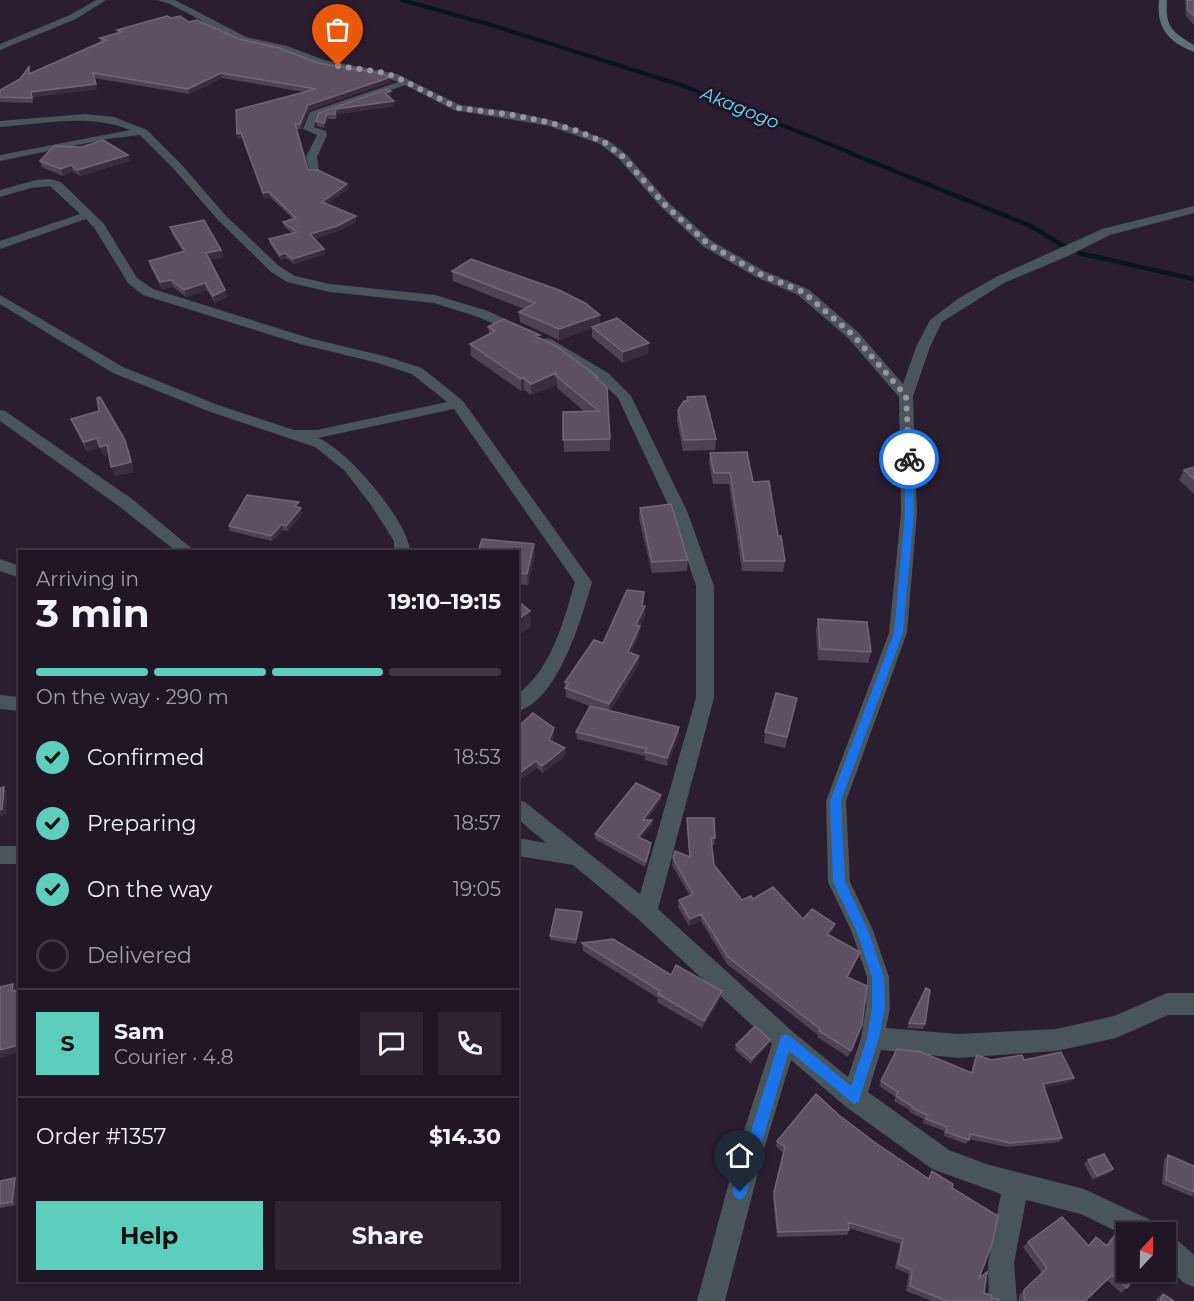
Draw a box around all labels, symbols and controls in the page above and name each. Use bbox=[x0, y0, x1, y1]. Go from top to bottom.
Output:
pin bbox=[312, 4, 363, 66]
icon: bag bbox=[321, 13, 354, 46]
water label: Akagogo bbox=[697, 82, 782, 134]
courier bbox=[879, 429, 939, 489]
icon: bike bbox=[893, 443, 926, 476]
text: Arriving in bbox=[36, 567, 139, 591]
text: 19:10–19:15 bbox=[388, 588, 501, 615]
text: 3 min bbox=[36, 589, 150, 637]
text: On the way · 290 m bbox=[36, 685, 229, 709]
icon: check bbox=[36, 741, 69, 774]
text: Confirmed bbox=[87, 744, 204, 771]
text: 18:53 bbox=[454, 745, 501, 769]
icon: check bbox=[36, 807, 69, 840]
text: Preparing bbox=[87, 810, 196, 837]
text: 18:57 bbox=[454, 811, 501, 835]
icon: check bbox=[36, 873, 69, 906]
text: On the way bbox=[87, 876, 212, 903]
text: 19:05 bbox=[453, 877, 501, 901]
text: Delivered bbox=[87, 942, 192, 969]
button: chat bbox=[360, 1012, 423, 1075]
button: phone bbox=[438, 1012, 501, 1075]
text: Sam bbox=[114, 1018, 165, 1045]
text: S bbox=[60, 1030, 75, 1057]
text: Courier · 4.8 bbox=[114, 1045, 233, 1069]
text: Order #1357 bbox=[36, 1123, 166, 1150]
text: $14.30 bbox=[429, 1123, 501, 1150]
pin bbox=[714, 1130, 765, 1192]
icon: home bbox=[723, 1139, 756, 1172]
button: Help bbox=[36, 1201, 263, 1270]
button: Share bbox=[275, 1201, 501, 1270]
north arrow bbox=[1116, 1222, 1176, 1282]
map controls bbox=[1116, 1222, 1176, 1282]

